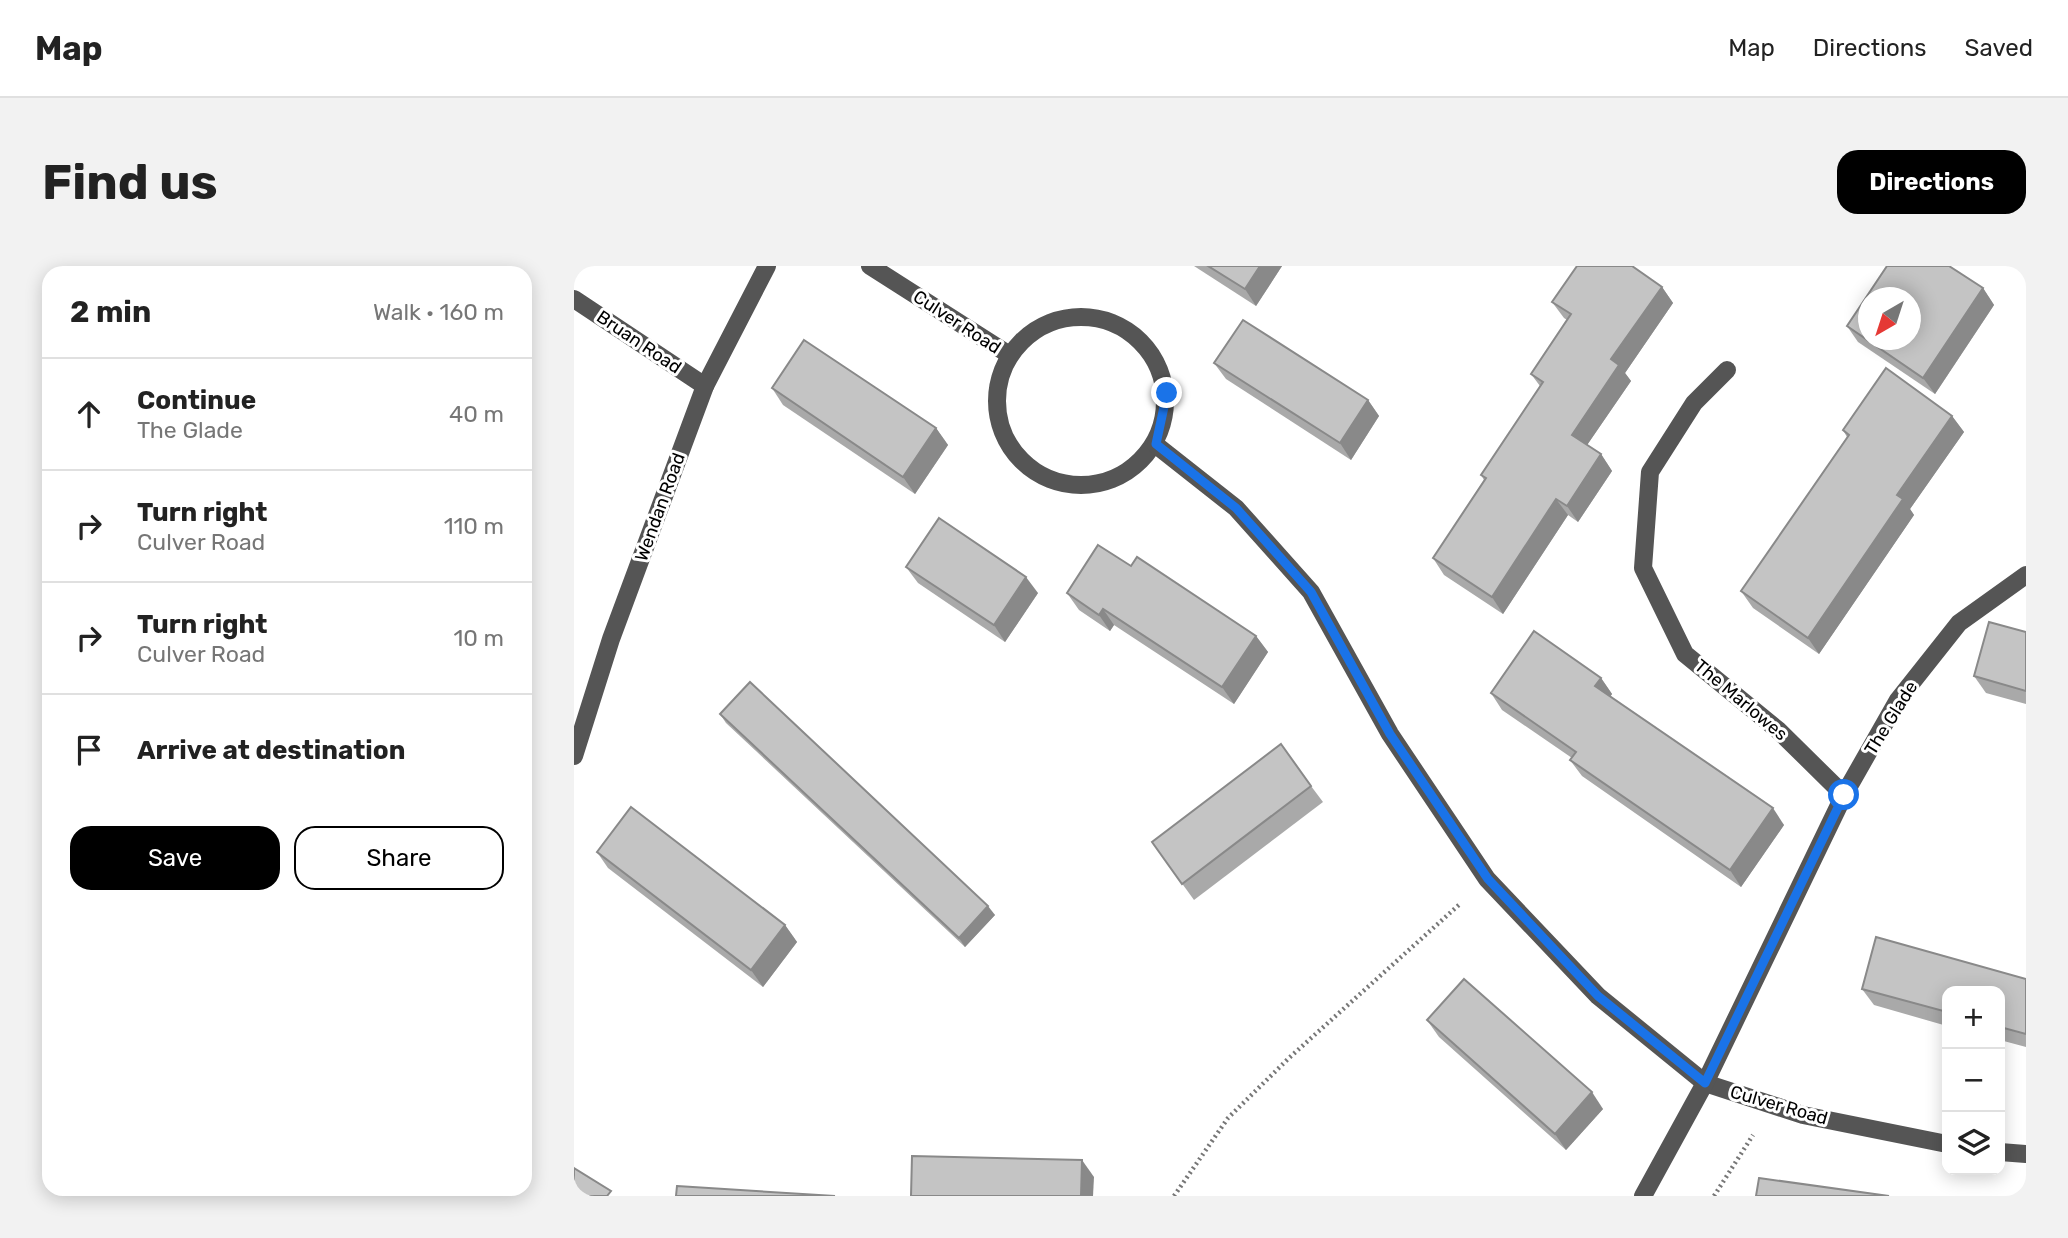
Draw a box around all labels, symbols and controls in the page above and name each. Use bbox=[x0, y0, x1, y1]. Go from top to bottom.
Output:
text: Map bbox=[35, 29, 103, 68]
text: Map bbox=[1728, 34, 1775, 62]
text: Directions bbox=[1813, 34, 1926, 62]
text: Saved bbox=[1964, 34, 2033, 62]
button: Directions bbox=[1837, 150, 2026, 214]
text: Find us bbox=[42, 153, 218, 211]
street label: Culver Road bbox=[909, 285, 1005, 359]
north arrow bbox=[1858, 287, 1921, 350]
text: 2 min bbox=[70, 294, 151, 330]
text: Walk · 160 m bbox=[373, 298, 504, 326]
street label: Bruan Road bbox=[592, 306, 686, 378]
route end bbox=[1151, 377, 1182, 408]
text: Continue bbox=[137, 385, 256, 416]
icon: ahead bbox=[70, 395, 108, 433]
text: 40 m bbox=[449, 400, 504, 428]
text: The Glade bbox=[137, 416, 243, 444]
street label: Wendan Road bbox=[630, 450, 690, 564]
text: Turn right bbox=[137, 497, 267, 528]
icon: right bbox=[70, 507, 108, 545]
text: 110 m bbox=[444, 512, 504, 540]
text: Culver Road bbox=[137, 528, 265, 556]
text: Turn right bbox=[137, 609, 267, 640]
icon: right bbox=[70, 619, 108, 657]
text: 10 m bbox=[453, 624, 504, 652]
text: Culver Road bbox=[137, 640, 265, 668]
street label: The Marlowes bbox=[1690, 655, 1792, 745]
street label: The Glade bbox=[1860, 677, 1922, 759]
icon: arrive bbox=[70, 731, 108, 769]
text: Arrive at destination bbox=[137, 735, 405, 766]
route start bbox=[1828, 779, 1859, 810]
button: Save bbox=[70, 826, 280, 890]
button: Share bbox=[294, 826, 504, 890]
map controls bbox=[1942, 986, 2005, 1175]
button: + bbox=[1942, 986, 2005, 1049]
button: − bbox=[1942, 1049, 2005, 1112]
street label: Culver Road bbox=[1728, 1081, 1830, 1129]
button: layers bbox=[1942, 1112, 2005, 1175]

